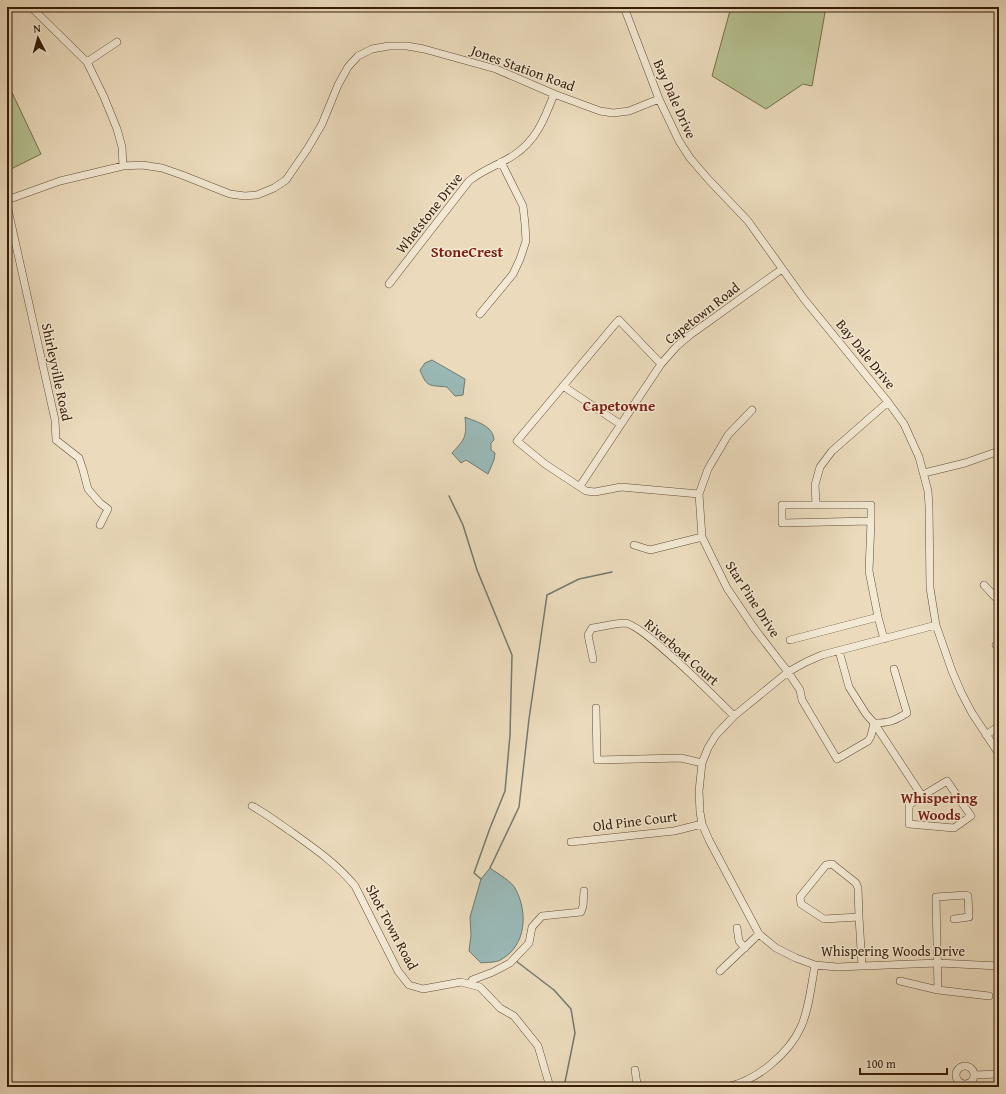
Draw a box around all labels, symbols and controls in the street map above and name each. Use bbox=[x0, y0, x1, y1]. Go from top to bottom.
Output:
north arrow bbox=[18, 18, 58, 58]
text: N bbox=[32, 20, 42, 36]
street label: Jones Station Road bbox=[466, 39, 578, 96]
street label: Bay Dale Drive bbox=[649, 56, 702, 142]
street label: Whetstone Drive bbox=[391, 168, 467, 258]
district label: StoneCrest bbox=[431, 241, 504, 262]
street label: Capetown Road bbox=[660, 277, 744, 349]
street label: Bay Dale Drive bbox=[832, 315, 901, 394]
street label: Shirleyville Road bbox=[37, 321, 77, 423]
district label: Capetowne bbox=[583, 395, 655, 416]
street label: Star Pine Drive bbox=[721, 557, 785, 642]
street label: Riverboat Court bbox=[640, 614, 724, 690]
district label: Whispering Woods bbox=[901, 787, 978, 825]
street label: Old Pine Court bbox=[592, 806, 678, 836]
street label: Shot Town Road bbox=[361, 881, 423, 974]
street label: Whispering Woods Drive bbox=[821, 941, 966, 961]
scale bar bbox=[860, 1050, 947, 1076]
text: 100 m bbox=[866, 1055, 896, 1072]

